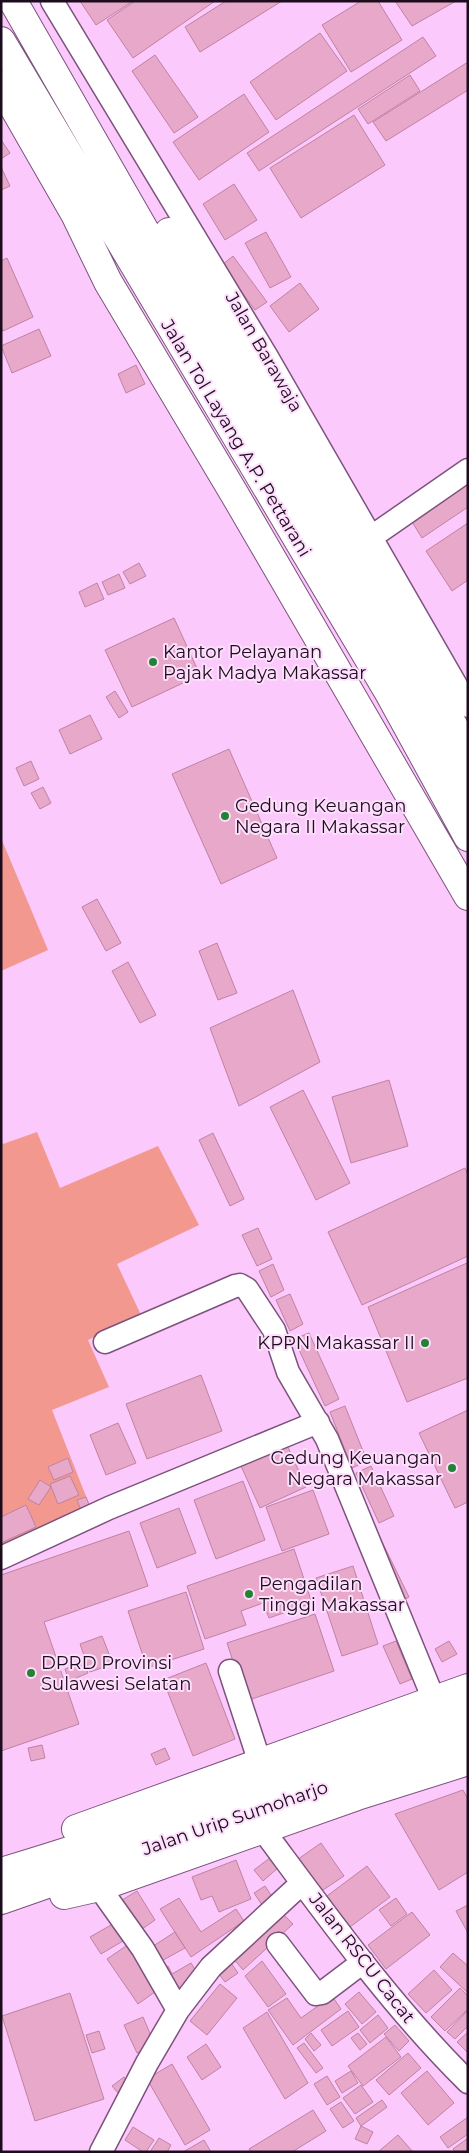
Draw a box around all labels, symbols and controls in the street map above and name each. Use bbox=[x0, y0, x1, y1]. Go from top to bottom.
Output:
street label: Jalan Barawaja bbox=[220, 287, 307, 416]
street label: Jalan Tol Layang A.P. Pettarani bbox=[156, 315, 316, 561]
place label: Kantor Pelayanan Pajak Madya Makassar bbox=[163, 641, 366, 684]
marker: Kantor Pelayanan Pajak Madya Makassar bbox=[147, 656, 159, 668]
place label: Gedung Keuangan Negara II Makassar bbox=[235, 795, 407, 838]
marker: Gedung Keuangan Negara II Makassar bbox=[219, 810, 231, 822]
place label: KPPN Makassar II bbox=[257, 1332, 415, 1354]
marker: KPPN Makassar II bbox=[419, 1337, 431, 1349]
place label: Gedung Keuangan Negara Makassar bbox=[270, 1447, 442, 1490]
marker: Gedung Keuangan Negara Makassar bbox=[446, 1462, 458, 1474]
place label: Pengadilan Tinggi Makassar bbox=[259, 1573, 405, 1616]
marker: Pengadilan Tinggi Makassar bbox=[243, 1588, 255, 1600]
place label: DPRD Provinsi Sulawesi Selatan bbox=[41, 1652, 191, 1695]
marker: DPRD Provinsi Sulawesi Selatan bbox=[25, 1667, 37, 1679]
street label: Jalan Urip Sumoharjo bbox=[138, 1776, 331, 1860]
street label: Jalan RSCU Cacat bbox=[304, 1888, 420, 2027]

